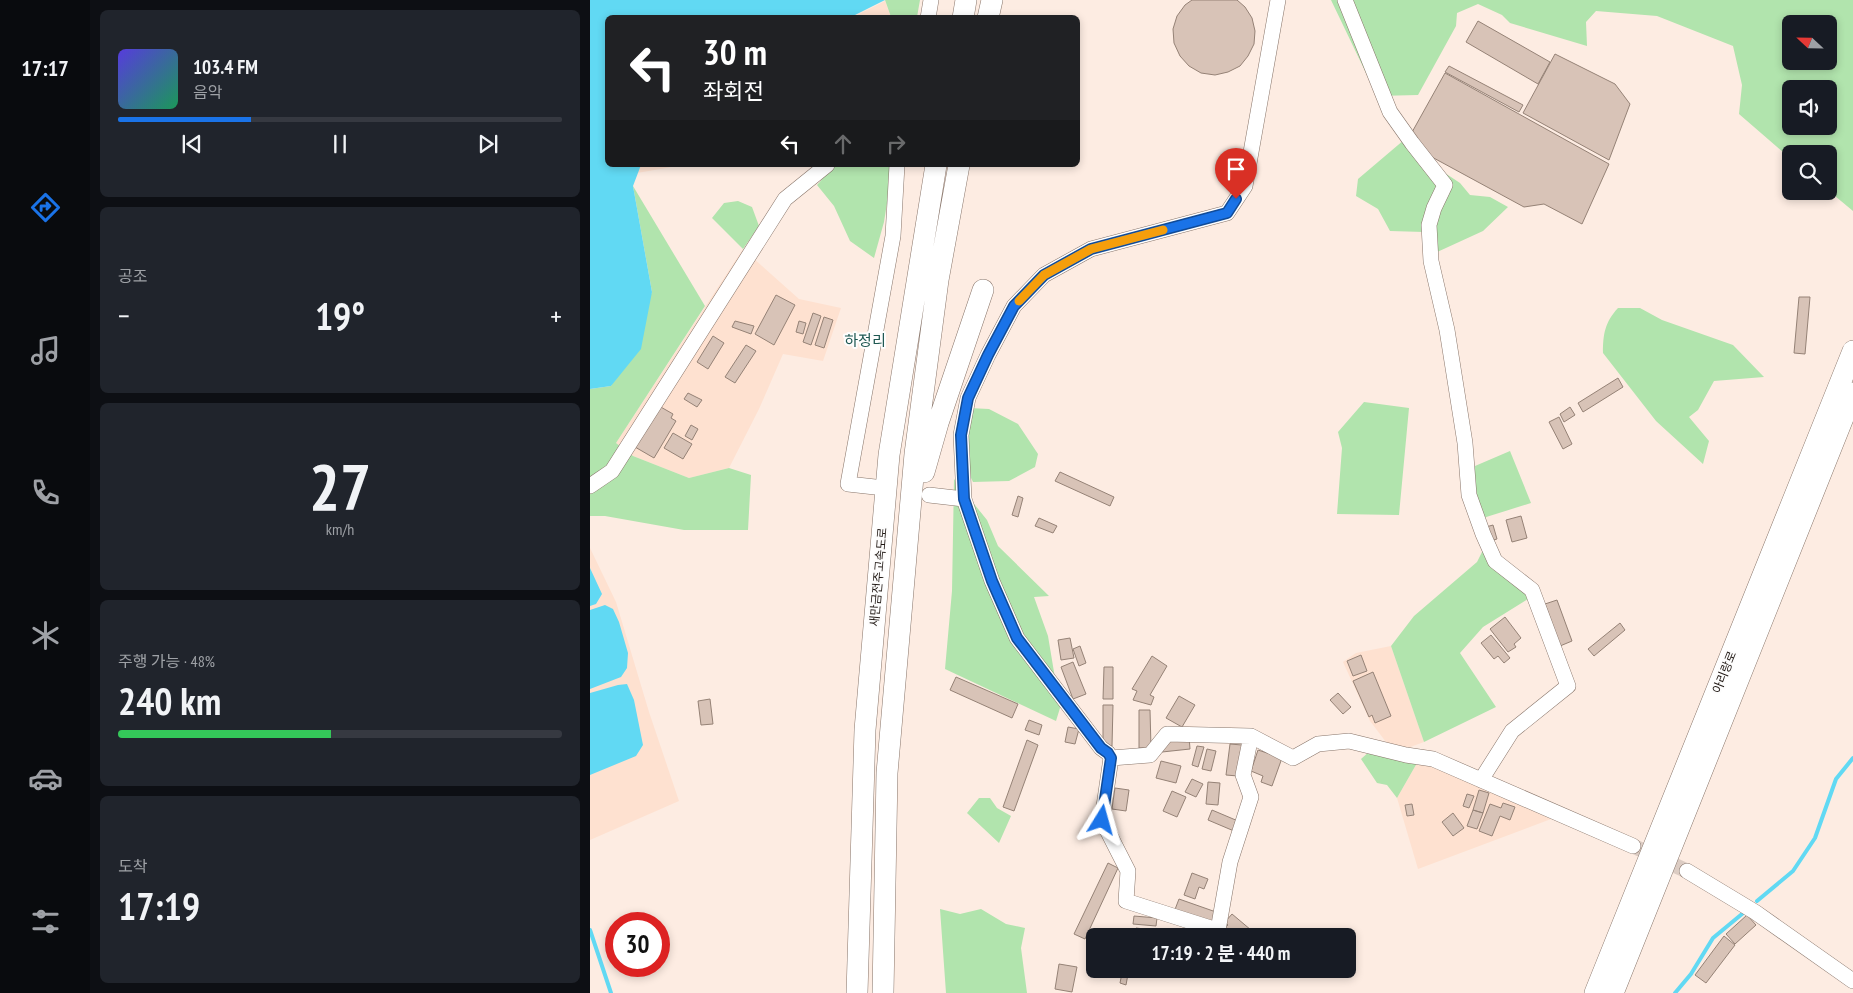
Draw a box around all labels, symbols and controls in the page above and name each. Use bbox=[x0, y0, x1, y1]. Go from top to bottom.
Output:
north arrow bbox=[1782, 15, 1838, 70]
map controls bbox=[1782, 15, 1837, 200]
text: 30 m bbox=[703, 29, 767, 75]
icon: left bbox=[620, 35, 685, 100]
text: 17:17 bbox=[21, 54, 69, 82]
text: 103.4 FM bbox=[193, 55, 258, 79]
text: 좌회전 bbox=[703, 77, 764, 105]
button: sound bbox=[1782, 80, 1837, 135]
text: 음악 bbox=[193, 82, 222, 102]
icon: previous bbox=[178, 130, 206, 158]
icon: pause bbox=[326, 130, 354, 158]
icon: next bbox=[474, 130, 502, 158]
icon: left bbox=[776, 130, 804, 158]
icon: ahead bbox=[829, 130, 857, 158]
icon: right bbox=[882, 130, 910, 158]
button: search bbox=[1782, 145, 1837, 200]
pin bbox=[1215, 148, 1257, 199]
icon: arrive bbox=[1222, 155, 1250, 183]
icon: directions bbox=[28, 190, 63, 225]
text: 공조 bbox=[118, 266, 147, 286]
text: 19° bbox=[315, 291, 365, 340]
text: − bbox=[118, 297, 130, 334]
text: + bbox=[550, 297, 562, 334]
district label: 하정리 bbox=[844, 331, 886, 350]
icon: music bbox=[28, 333, 63, 368]
text: 27 bbox=[309, 444, 371, 528]
icon: phone bbox=[28, 475, 63, 510]
text: km/h bbox=[326, 519, 354, 539]
street label: 새만금전주고속도로 bbox=[866, 527, 890, 627]
icon: climate bbox=[28, 618, 63, 653]
street label: 아리랑로 bbox=[1709, 649, 1739, 695]
text: 주행 가능 · 48% bbox=[118, 651, 215, 671]
text: 240 km bbox=[118, 676, 221, 725]
icon: car bbox=[28, 761, 63, 796]
position arrow bbox=[1075, 793, 1127, 845]
text: 도착 bbox=[118, 856, 147, 876]
text: 17:19 bbox=[118, 881, 200, 930]
icon: filters bbox=[28, 904, 63, 939]
speed limit sign: 30 bbox=[605, 912, 670, 977]
text: 17:19 · 2 분 · 440 m bbox=[1152, 941, 1290, 965]

